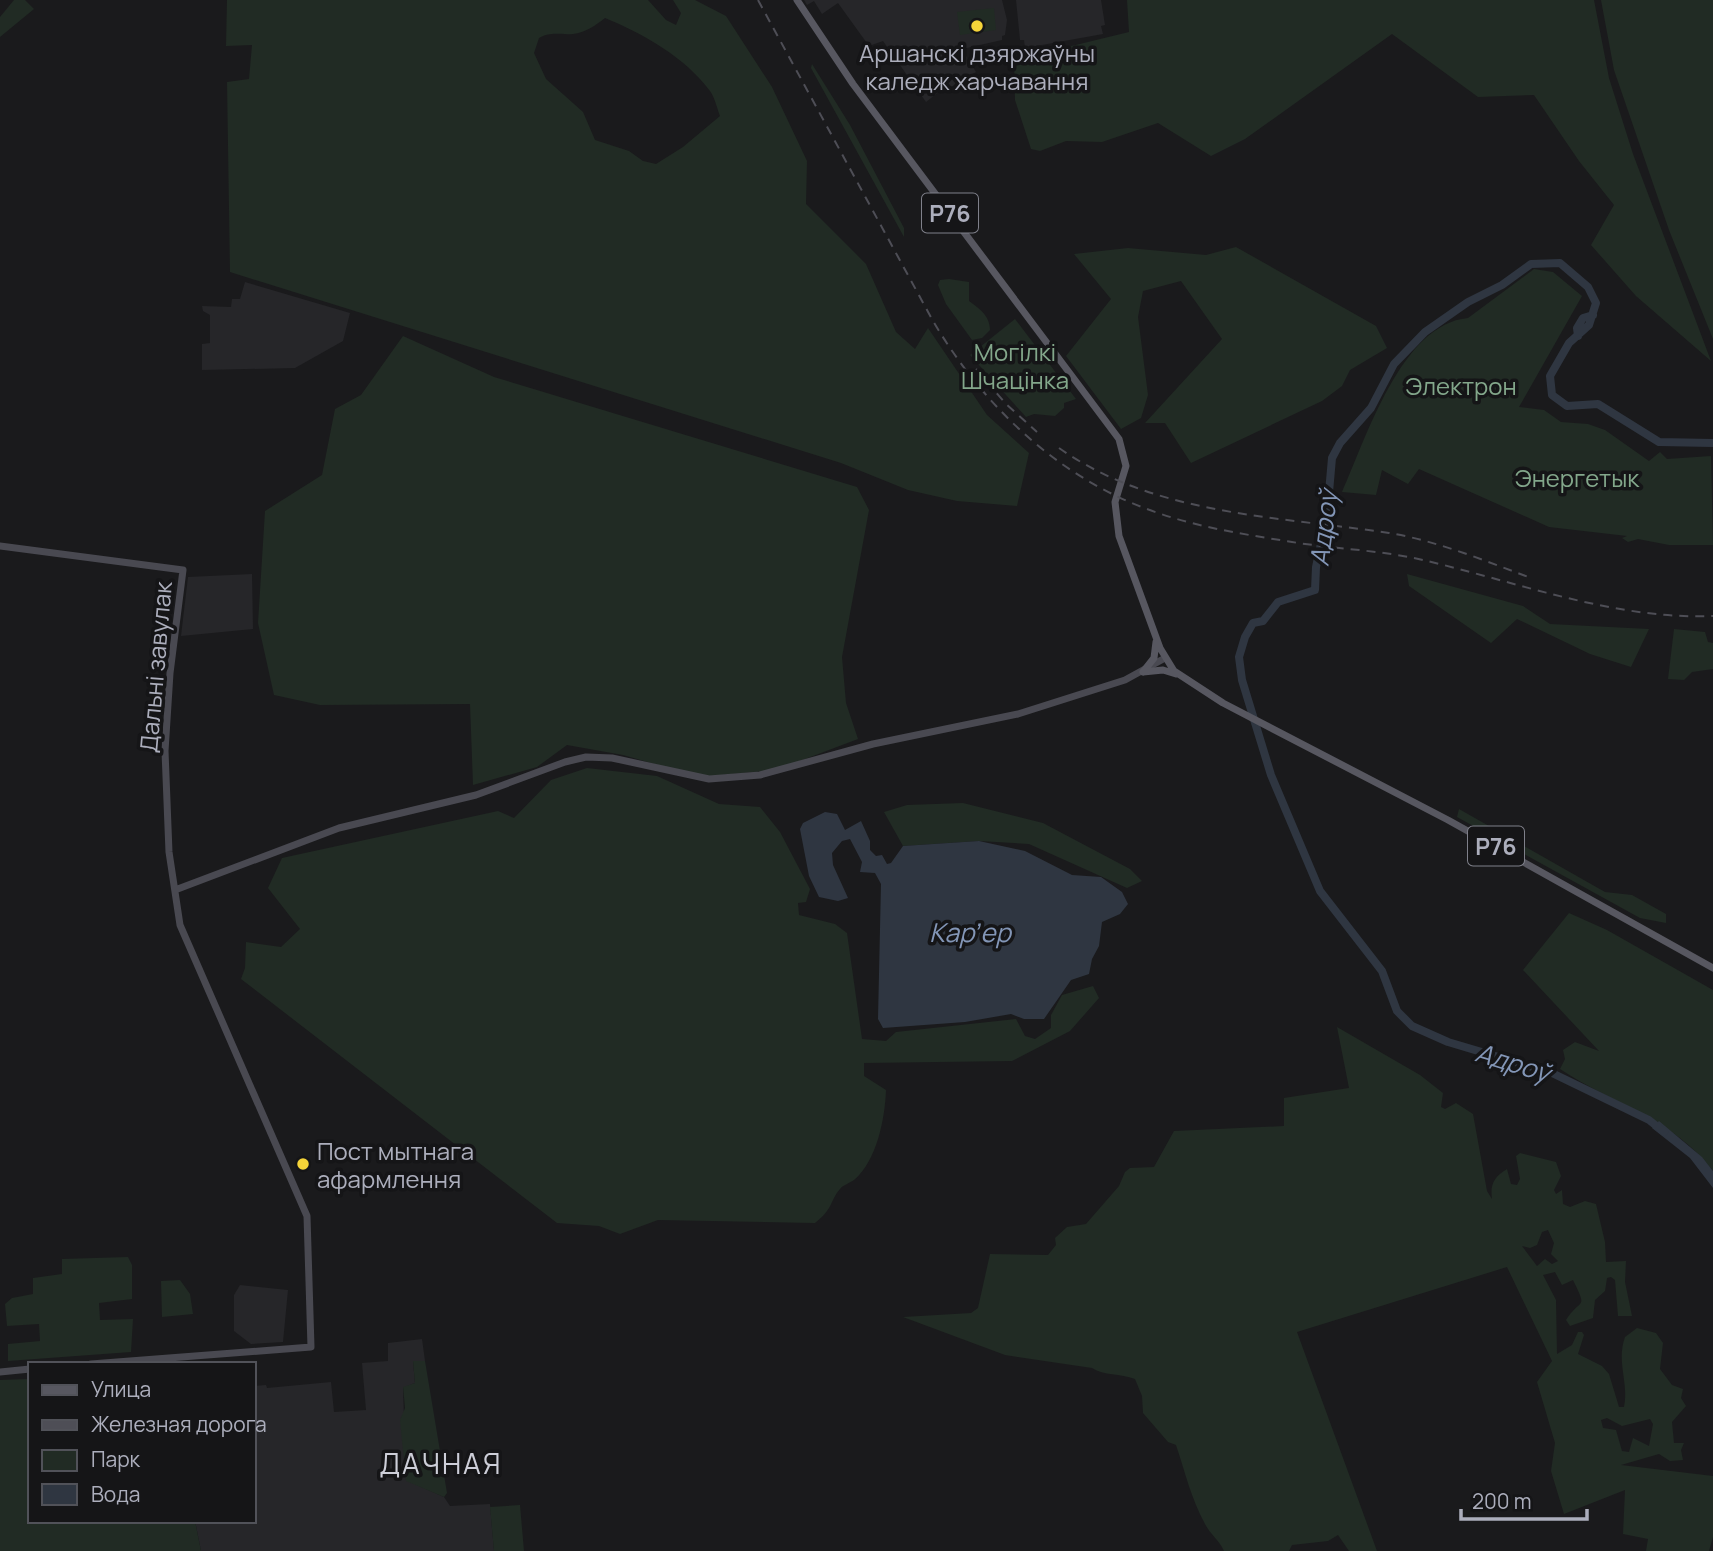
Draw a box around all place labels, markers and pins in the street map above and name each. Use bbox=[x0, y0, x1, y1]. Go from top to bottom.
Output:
marker: Аршанскі дзяржаўны каледж харчавання bbox=[969, 18, 985, 34]
place label: Аршанскі дзяржаўны каледж харчавання bbox=[859, 36, 1095, 97]
place label: Пост мытнага афармлення bbox=[317, 1134, 474, 1195]
marker: Пост мытнага афармлення bbox=[295, 1156, 311, 1172]

